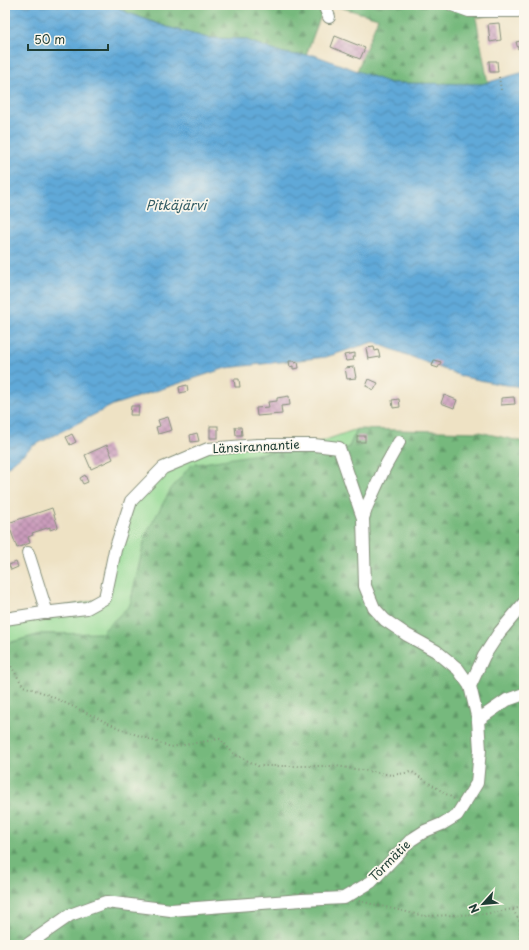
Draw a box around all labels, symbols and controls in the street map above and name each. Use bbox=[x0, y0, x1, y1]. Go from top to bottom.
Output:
scale bar bbox=[28, 26, 108, 52]
text: 50 m bbox=[34, 30, 65, 48]
water label: Pitkäjärvi bbox=[146, 195, 209, 214]
street label: Länsirannantie bbox=[212, 435, 300, 457]
street label: Törmätie bbox=[365, 836, 414, 885]
north arrow bbox=[463, 884, 503, 924]
text: N bbox=[464, 901, 483, 917]

